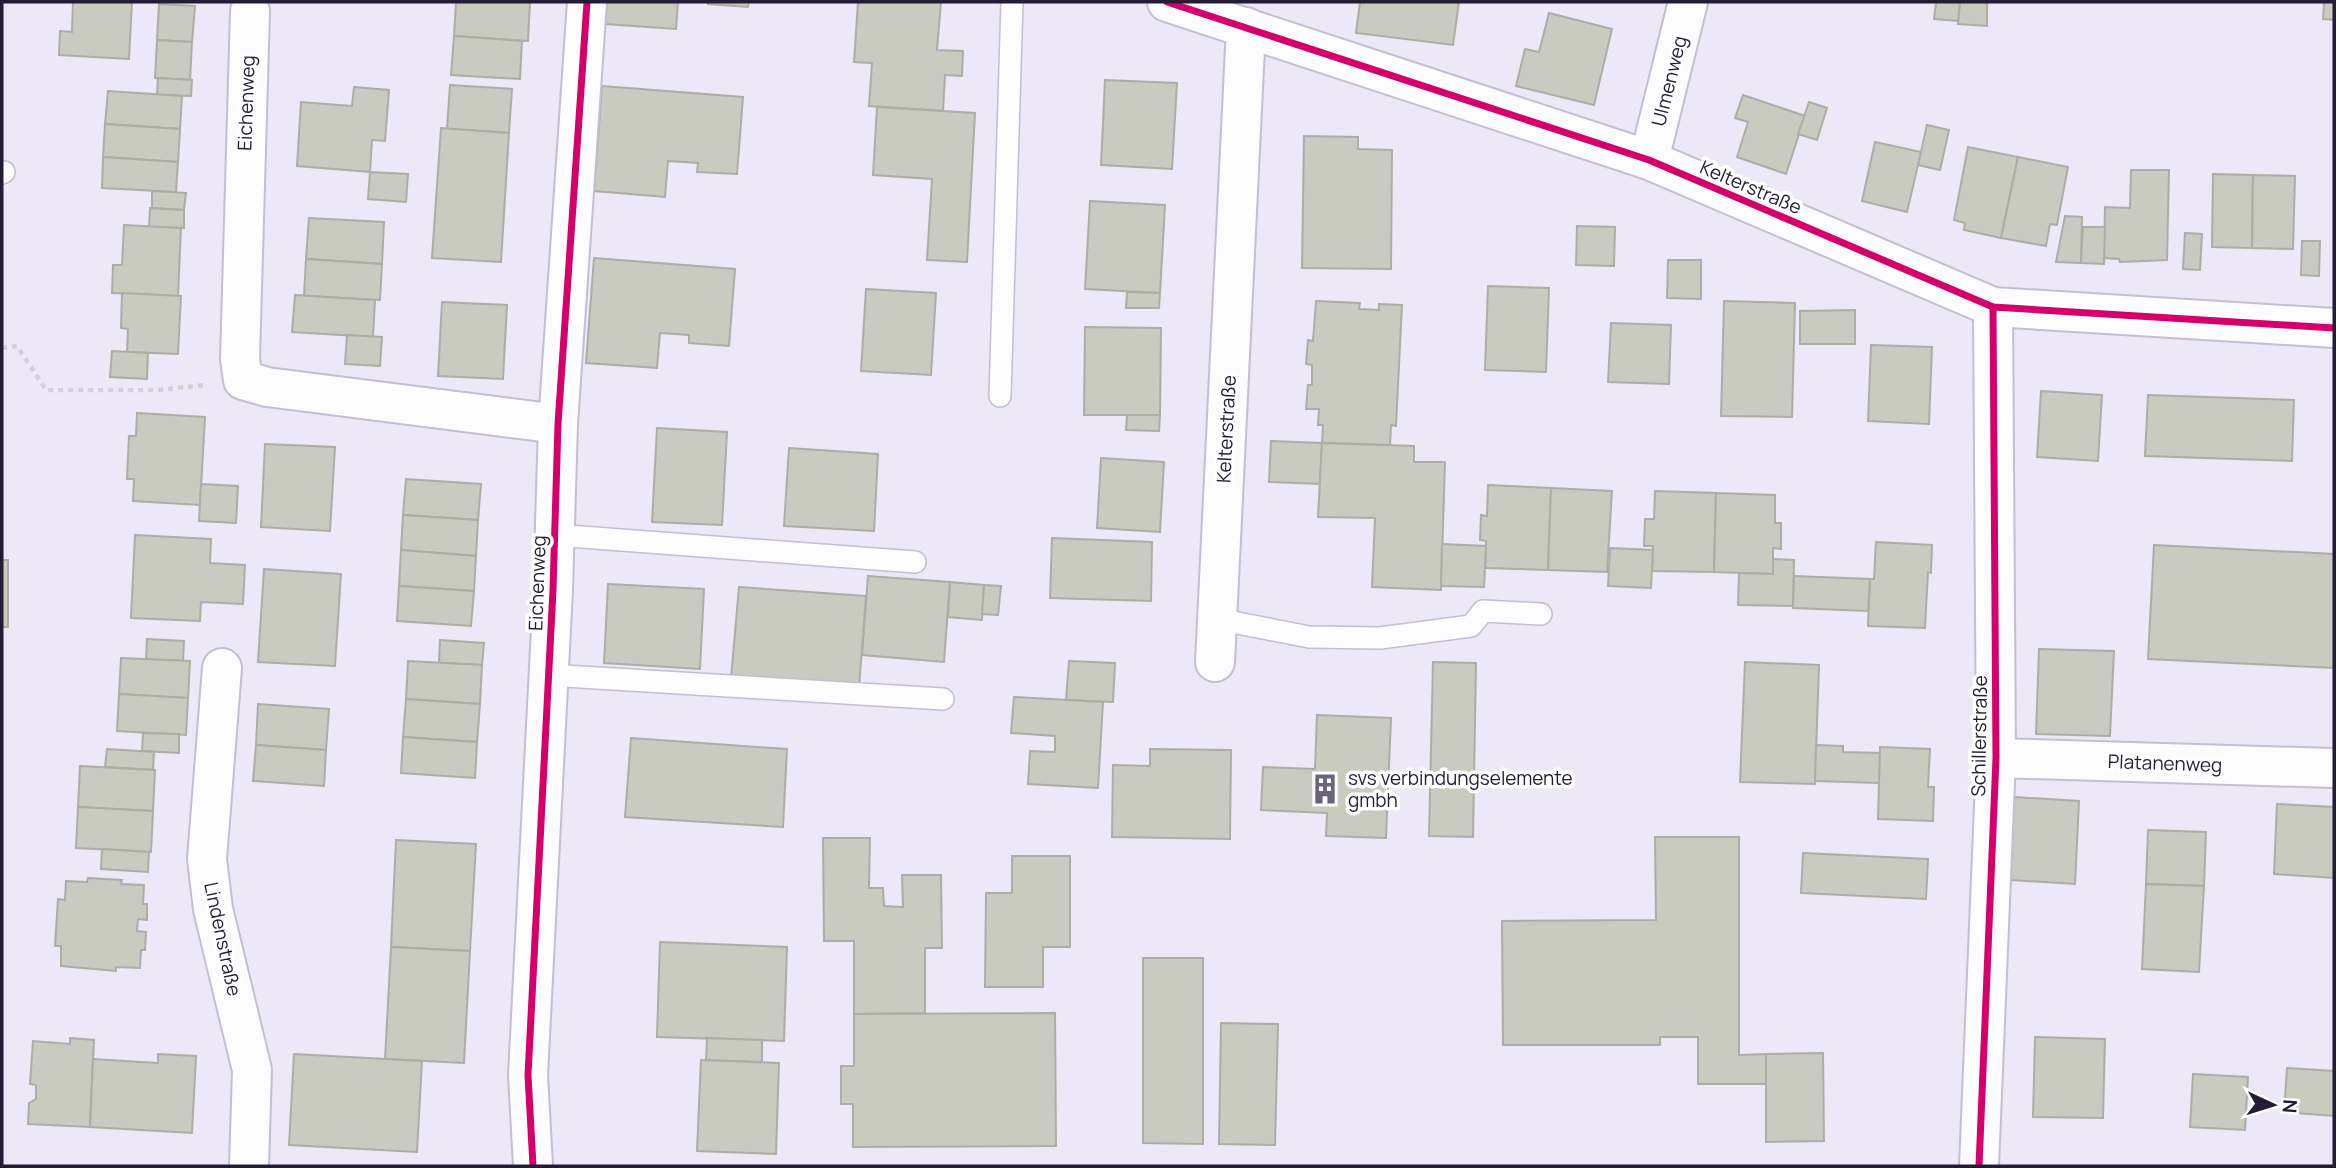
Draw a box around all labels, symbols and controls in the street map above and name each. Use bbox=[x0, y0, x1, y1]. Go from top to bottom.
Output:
street label: Ulmenweg bbox=[1645, 33, 1693, 129]
street label: Eichenweg bbox=[231, 55, 261, 151]
street label: Kelterstraße bbox=[1696, 154, 1806, 220]
street label: Kelterstraße bbox=[1210, 374, 1242, 484]
street label: Eichenweg bbox=[522, 535, 552, 631]
street label: Schillerstraße bbox=[1965, 675, 1993, 797]
street label: Platanenweg bbox=[2107, 748, 2223, 778]
place label: svs verbindungselemente gmbh bbox=[1348, 765, 1573, 813]
building icon: svs verbindungselemente gmbh bbox=[1308, 772, 1342, 806]
street label: Lindenstraße bbox=[198, 880, 248, 998]
north arrow bbox=[2238, 1070, 2308, 1140]
text: N bbox=[2277, 1098, 2303, 1114]

